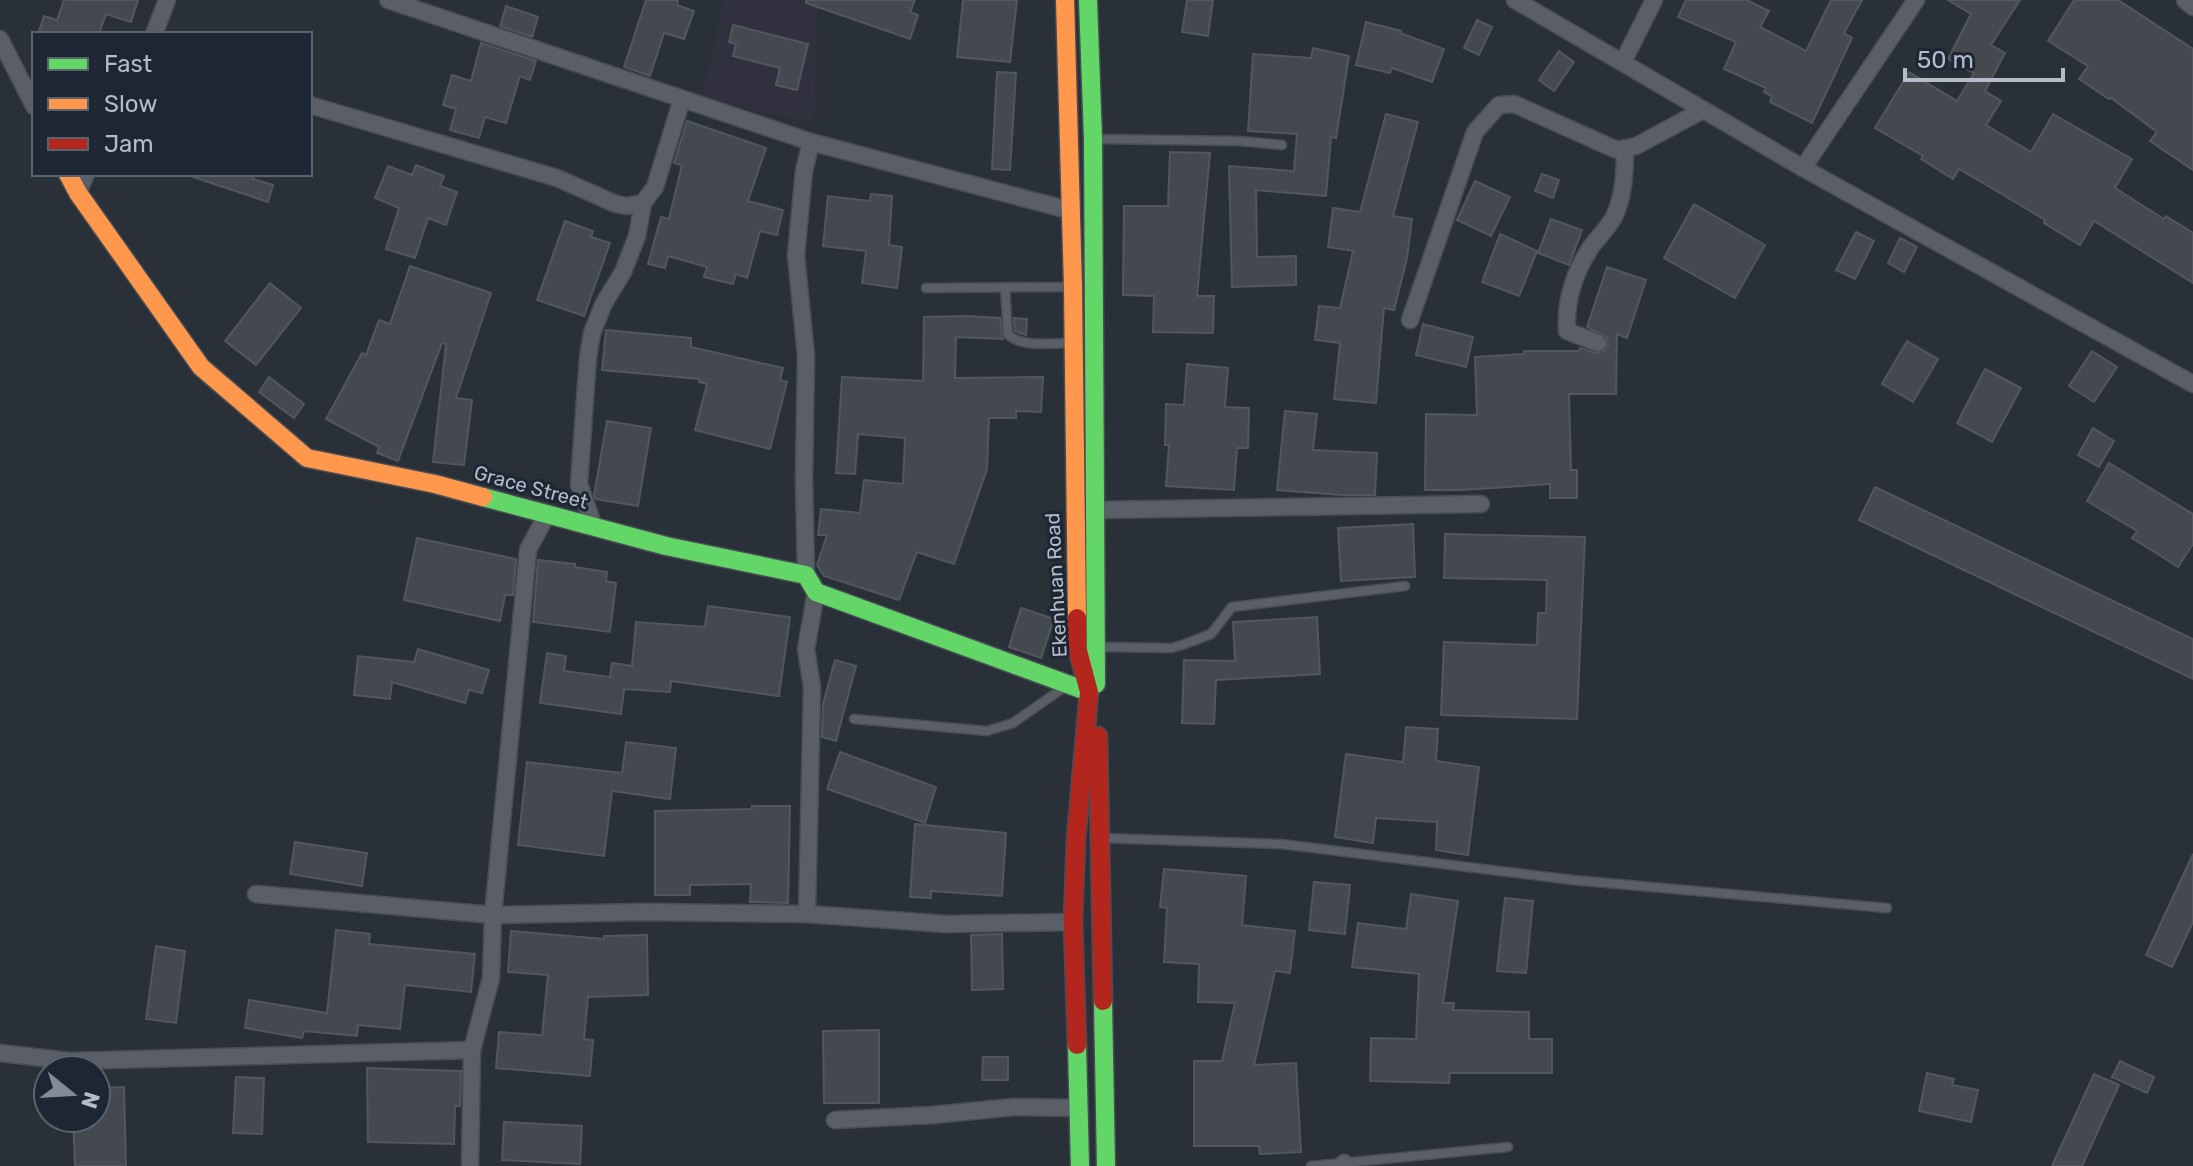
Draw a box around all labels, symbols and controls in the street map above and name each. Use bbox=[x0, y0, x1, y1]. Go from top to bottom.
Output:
legend bbox=[32, 32, 312, 176]
scale bar bbox=[1905, 32, 2063, 82]
text: 50 m bbox=[1917, 46, 1974, 74]
text: Fast bbox=[104, 50, 152, 78]
text: Slow bbox=[104, 90, 157, 118]
text: Jam bbox=[104, 130, 154, 158]
street label: Grace Street bbox=[471, 460, 591, 514]
street label: Ekenhuan Road bbox=[1040, 512, 1072, 658]
north arrow bbox=[32, 1054, 112, 1134]
text: N bbox=[75, 1088, 106, 1112]

